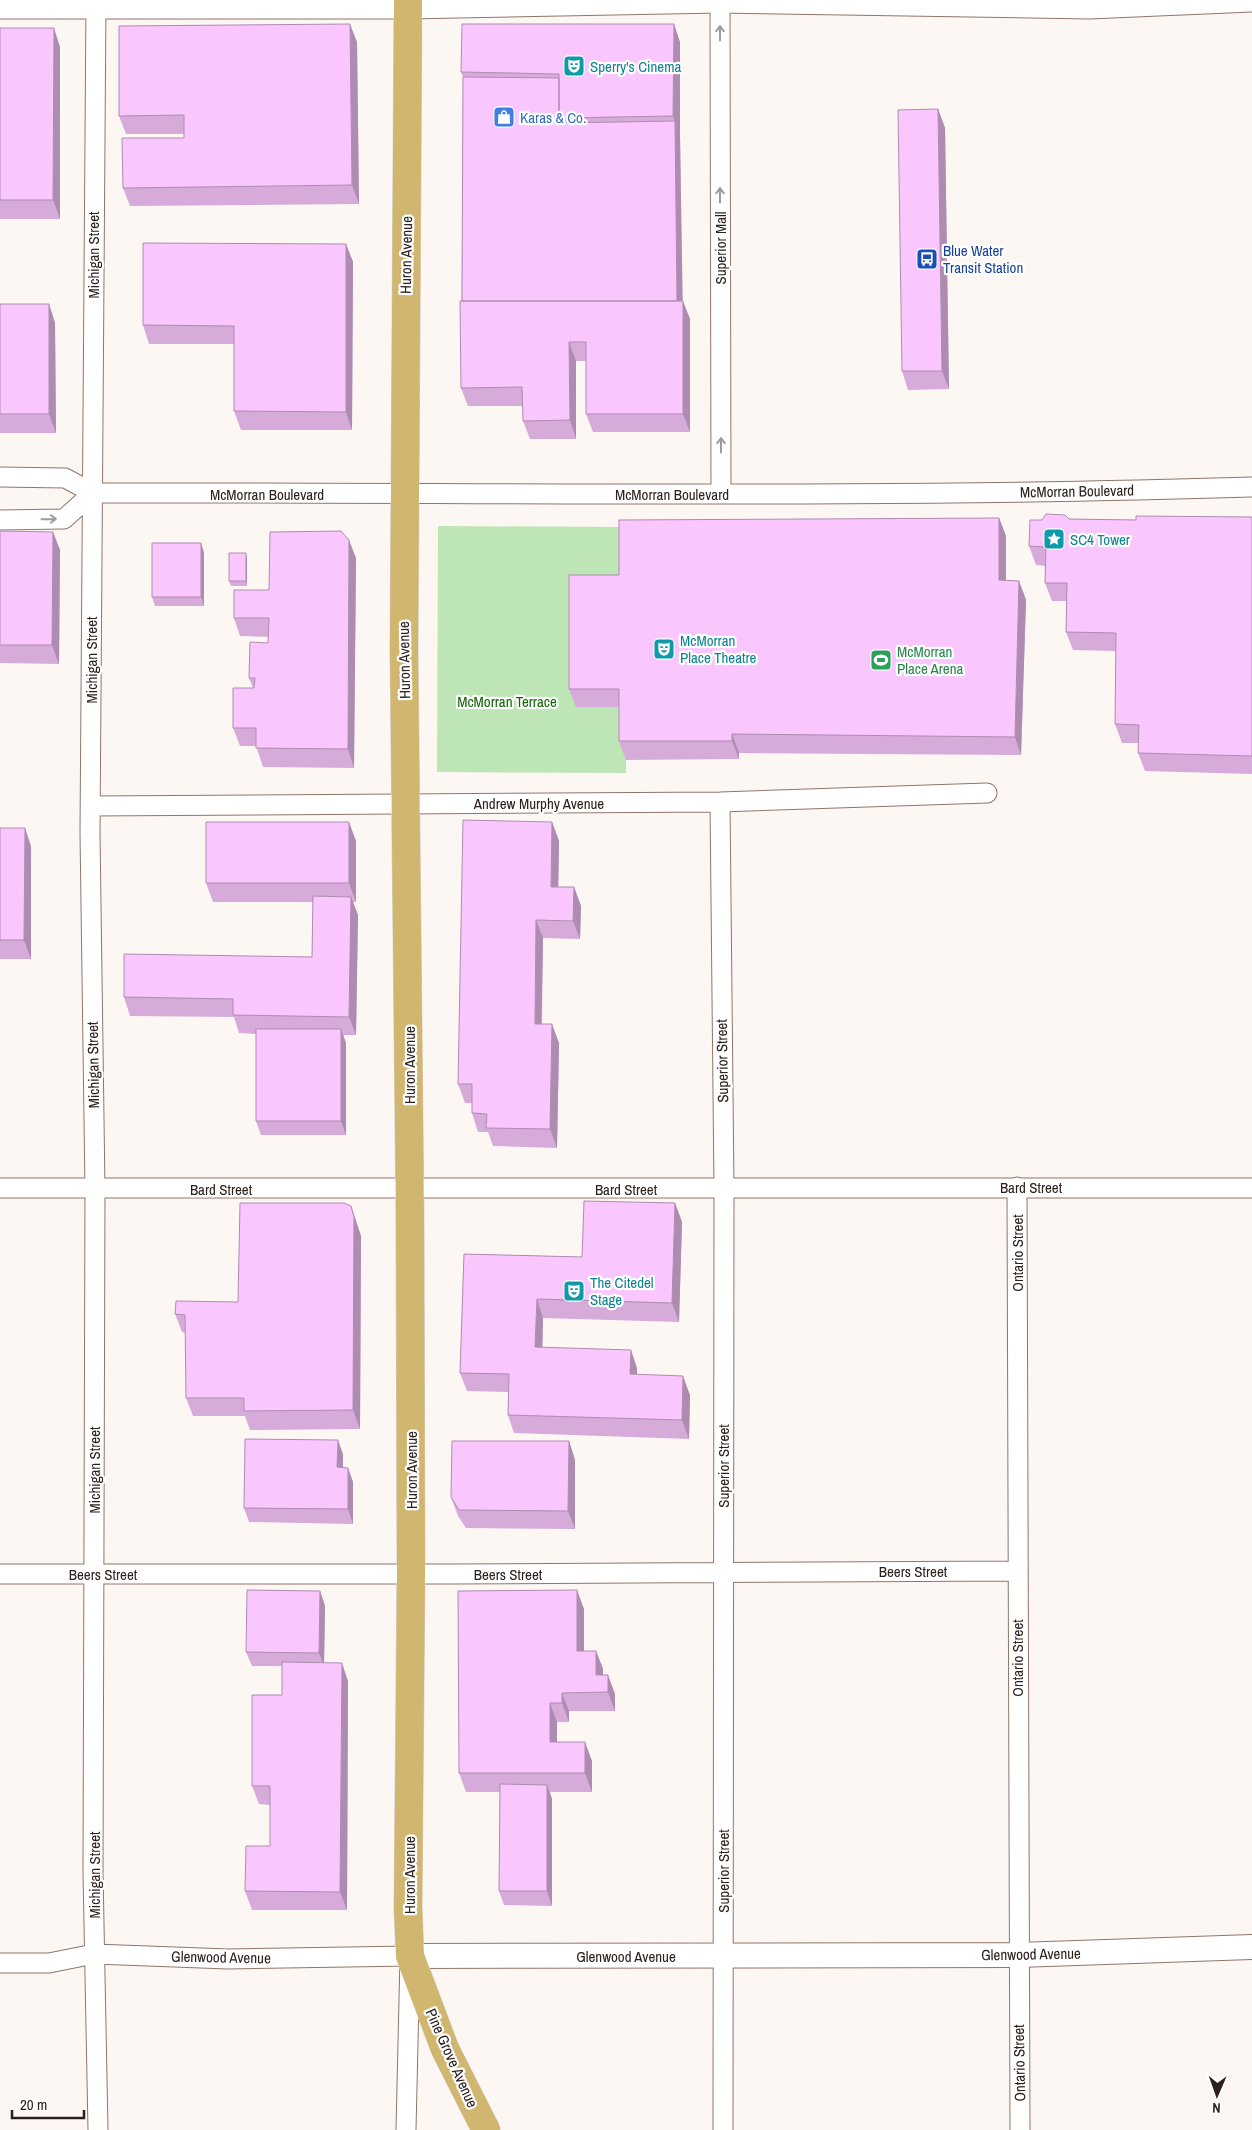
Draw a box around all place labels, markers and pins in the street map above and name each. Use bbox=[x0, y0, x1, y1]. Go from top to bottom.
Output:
theatre icon: Sperry's Cinema bbox=[562, 54, 586, 78]
place label: Sperry's Cinema bbox=[590, 56, 681, 77]
shop icon: Karas & Co. bbox=[492, 105, 516, 129]
place label: Karas & Co. bbox=[520, 107, 586, 128]
place label: Blue Water Transit Station bbox=[943, 240, 1023, 278]
bus stop icon: Blue Water Transit Station bbox=[915, 247, 939, 271]
place icon: SC4 Tower bbox=[1042, 527, 1066, 551]
place label: SC4 Tower bbox=[1070, 529, 1130, 550]
place label: McMorran Place Theatre bbox=[680, 630, 757, 668]
theatre icon: McMorran Place Theatre bbox=[652, 637, 676, 661]
place label: McMorran Place Arena bbox=[897, 641, 963, 679]
sports icon: McMorran Place Arena bbox=[869, 648, 893, 672]
place label: The Citedel Stage bbox=[590, 1272, 654, 1310]
theatre icon: The Citedel Stage bbox=[562, 1279, 586, 1303]

